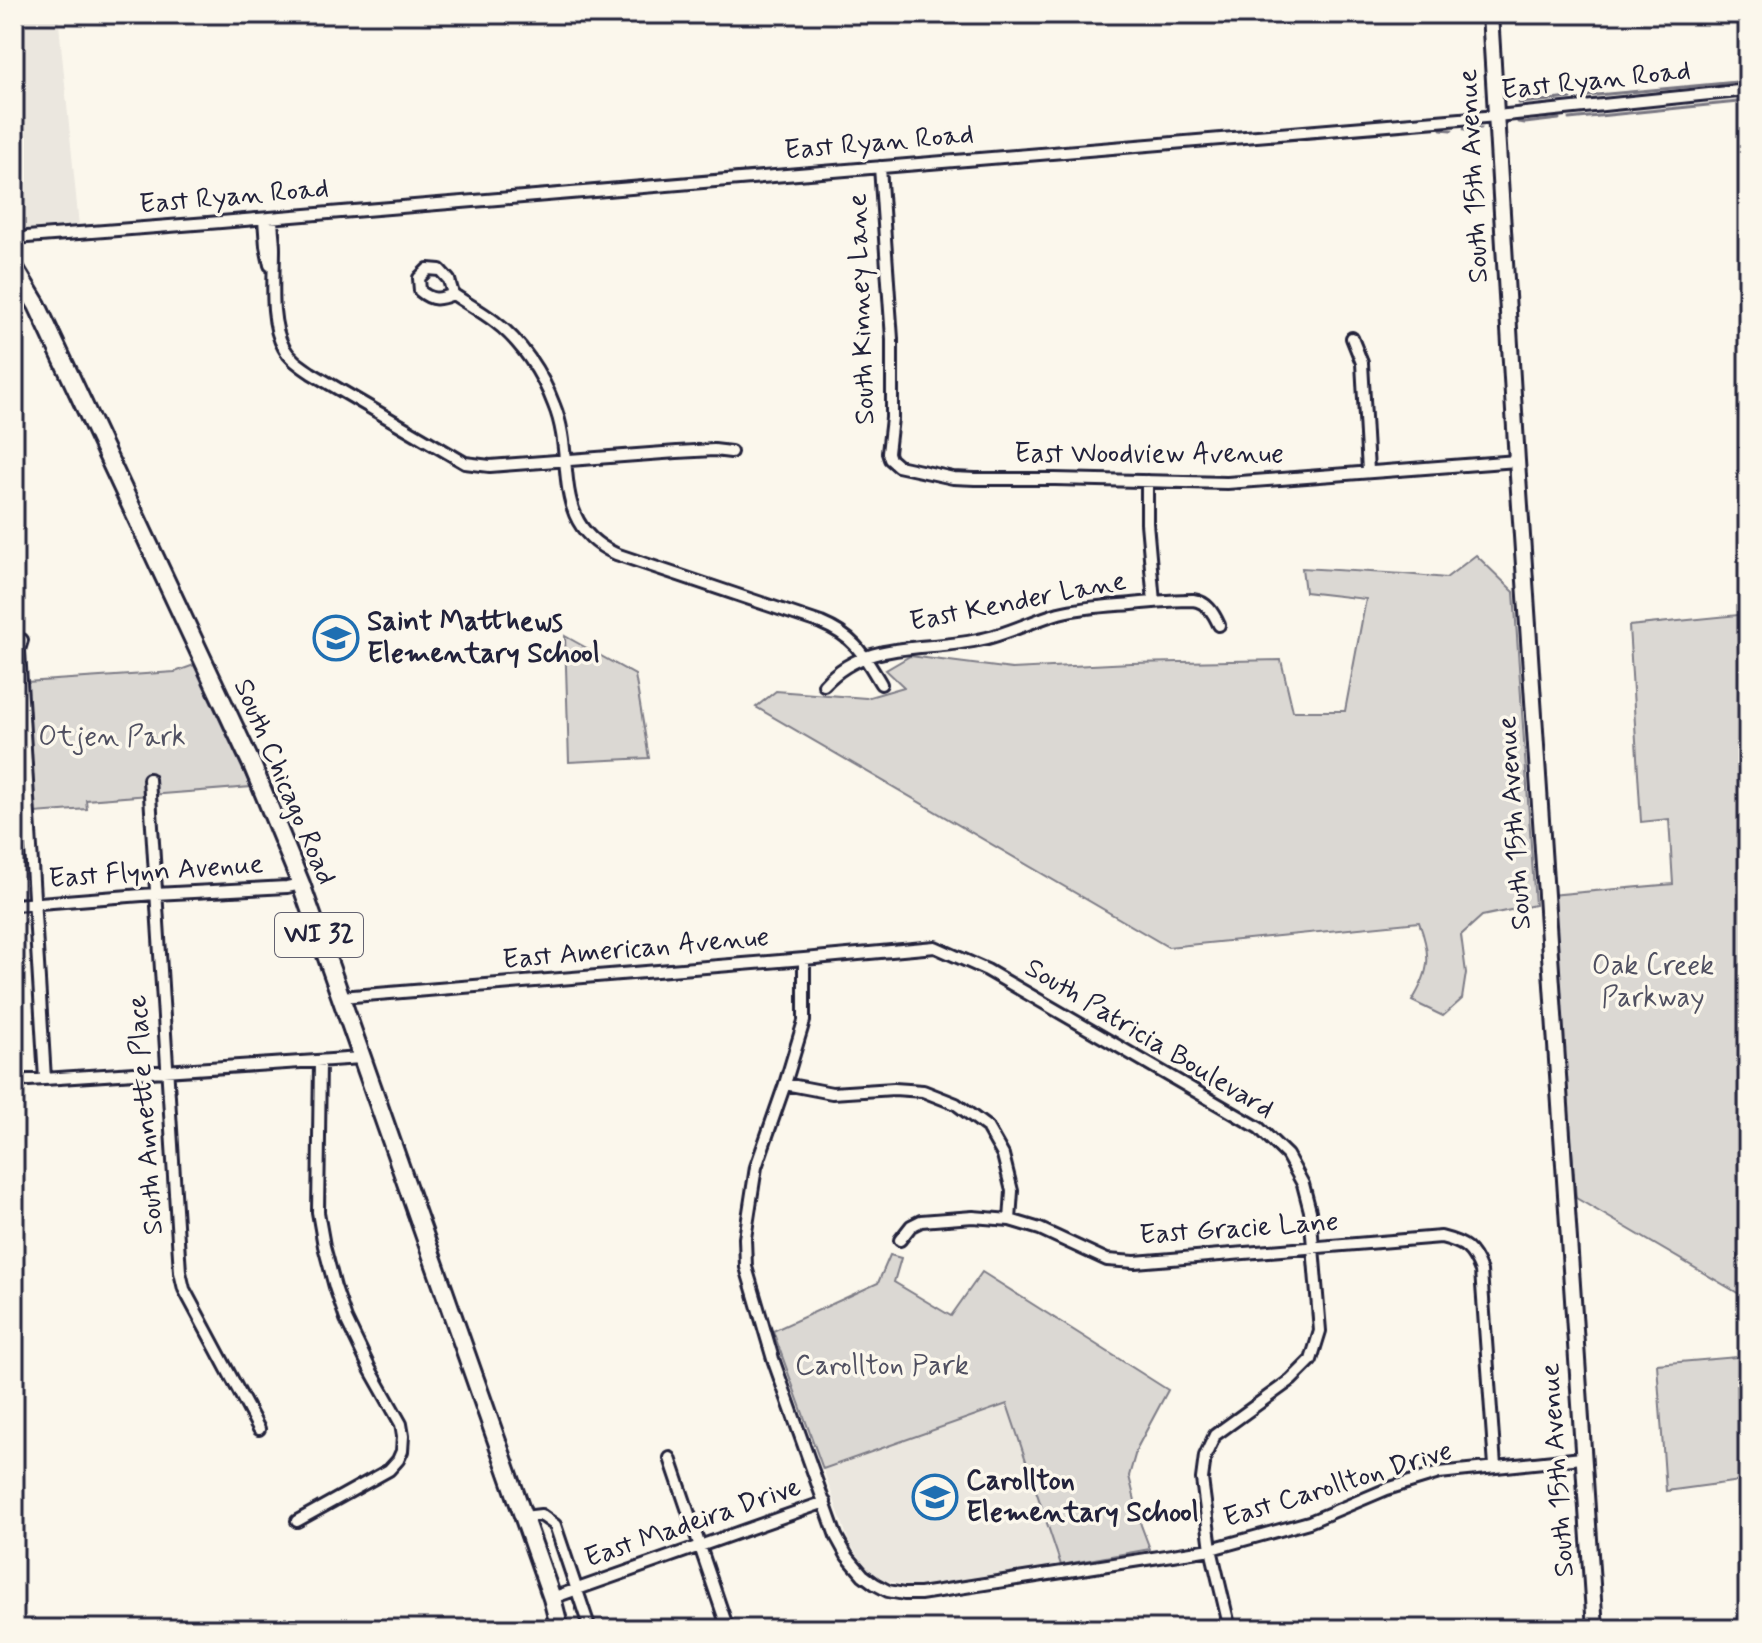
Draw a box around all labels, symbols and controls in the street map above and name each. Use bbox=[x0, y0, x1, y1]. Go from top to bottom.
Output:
street label: East Ryan Road bbox=[1500, 53, 1692, 109]
street label: South 15th Avenue bbox=[1450, 68, 1498, 284]
street label: East Ryan Road bbox=[783, 116, 975, 170]
street label: East Ryan Road bbox=[138, 170, 330, 224]
street label: South Kinney Lane bbox=[839, 193, 885, 425]
street label: East Woodview Avenue bbox=[1014, 436, 1284, 473]
street label: East Kender Lane bbox=[907, 563, 1129, 641]
place label: Saint Matthews Elementary School bbox=[367, 604, 600, 673]
school or university icon: Saint Matthews Elementary School bbox=[312, 614, 360, 662]
street label: South Chicago Road bbox=[224, 673, 344, 891]
street label: South 15th Avenue bbox=[1489, 715, 1541, 931]
park label: Otjen Park bbox=[38, 719, 186, 756]
street label: East Flynn Avenue bbox=[47, 846, 265, 898]
road number: WI 32 bbox=[275, 913, 363, 957]
street label: East American Avenue bbox=[501, 919, 771, 979]
park label: Oak Creek Parkway bbox=[1592, 948, 1714, 1017]
street label: South Patricia Boulevard bbox=[1018, 950, 1280, 1128]
street label: South Annette Place bbox=[119, 994, 173, 1236]
street label: East Gracie Lane bbox=[1138, 1204, 1340, 1254]
park label: Carollton Park bbox=[795, 1348, 969, 1385]
street label: South 15th Avenue bbox=[1532, 1362, 1584, 1578]
street label: East Carollton Drive bbox=[1219, 1433, 1457, 1537]
place label: Carollton Elementary School bbox=[966, 1463, 1199, 1532]
street label: East Madeira Drive bbox=[580, 1469, 806, 1577]
school or university icon: Carollton Elementary School bbox=[911, 1473, 959, 1521]

